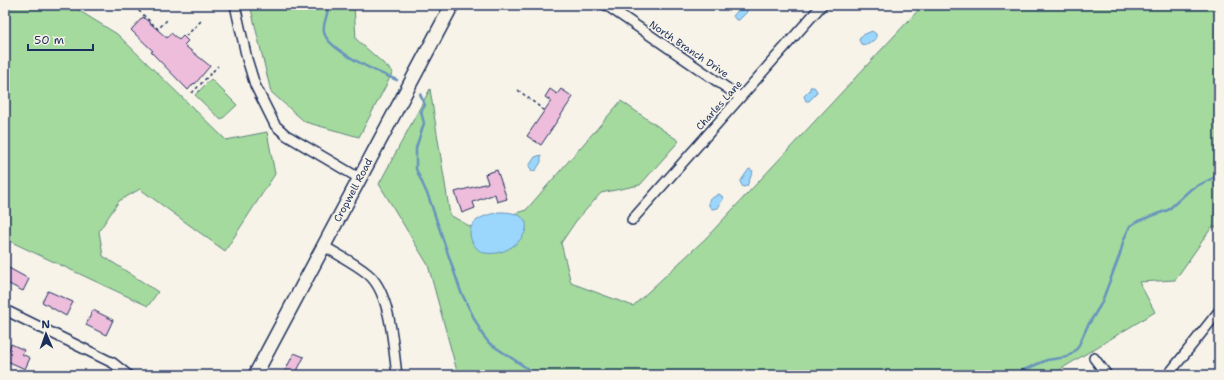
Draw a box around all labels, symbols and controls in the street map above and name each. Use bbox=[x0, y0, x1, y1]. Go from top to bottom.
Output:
street label: North Branch Drive bbox=[647, 18, 731, 81]
scale bar bbox=[28, 26, 93, 52]
text: 50 m bbox=[34, 32, 64, 48]
street label: Charles Lane bbox=[693, 77, 745, 133]
street label: Cropwell Road bbox=[331, 155, 376, 224]
north arrow bbox=[26, 314, 66, 354]
text: N bbox=[41, 317, 51, 332]

